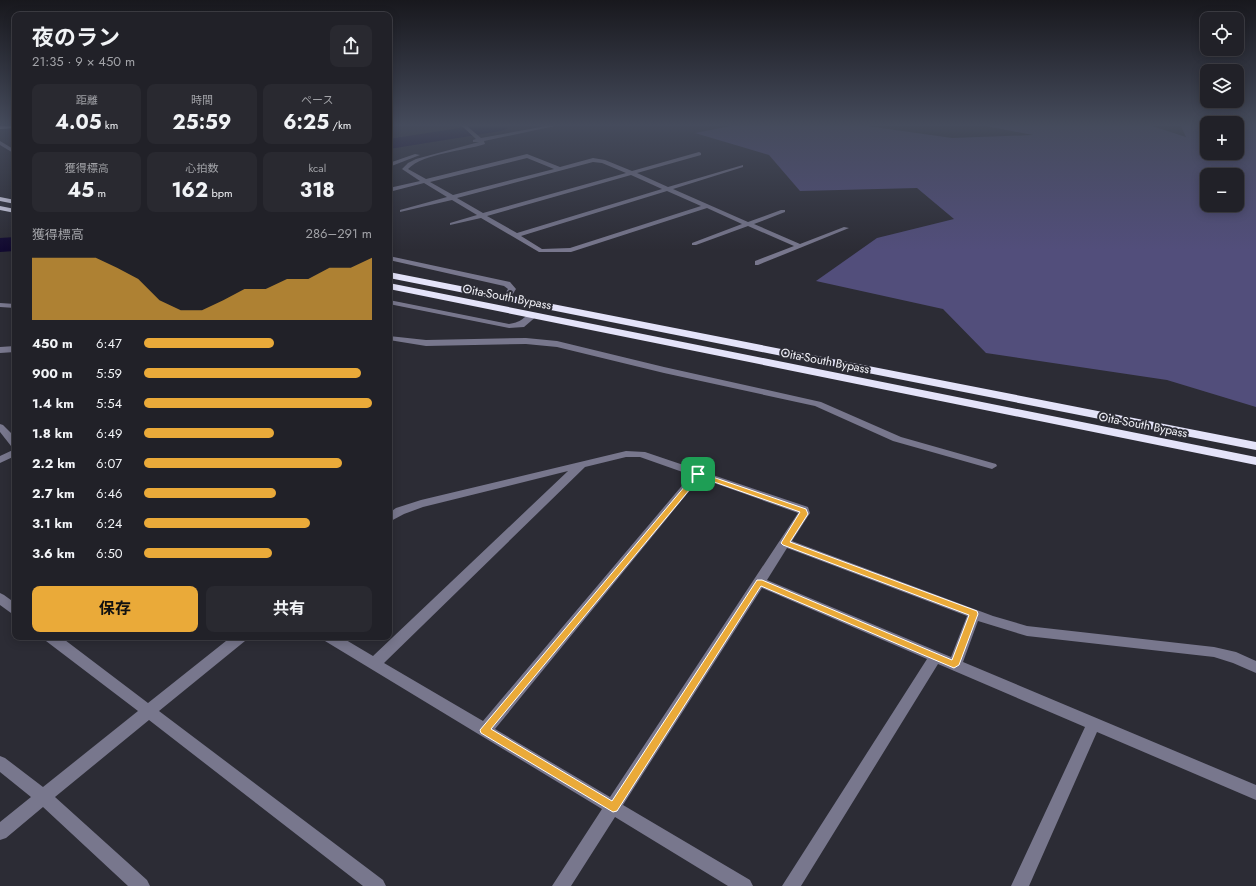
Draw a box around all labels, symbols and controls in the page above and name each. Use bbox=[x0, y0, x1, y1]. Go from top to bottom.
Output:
map controls bbox=[1200, 12, 1244, 212]
button: locate bbox=[1200, 12, 1244, 56]
text: 夜のラン bbox=[32, 21, 120, 53]
button: share bbox=[330, 25, 372, 67]
text: 21:35 · 9 × 450 m bbox=[32, 52, 135, 71]
button: layers bbox=[1200, 64, 1244, 108]
text: 距離 bbox=[76, 92, 98, 108]
text: 時間 bbox=[191, 92, 213, 108]
text: ペース bbox=[301, 92, 334, 108]
text: 4.05 bbox=[55, 108, 102, 137]
text: 25:59 bbox=[173, 108, 231, 137]
text: 6:25 bbox=[283, 108, 329, 137]
button: + bbox=[1200, 116, 1244, 160]
text: km bbox=[102, 117, 118, 133]
text: /km bbox=[329, 117, 351, 133]
text: 獲得標高 bbox=[65, 160, 109, 176]
text: 心拍数 bbox=[185, 160, 218, 176]
text: kcal bbox=[308, 160, 326, 176]
button: − bbox=[1200, 168, 1244, 212]
text: 45 bbox=[67, 176, 94, 205]
text: 162 bbox=[171, 176, 208, 205]
text: 318 bbox=[300, 176, 335, 205]
text: m bbox=[94, 185, 106, 201]
text: bpm bbox=[208, 185, 233, 201]
text: 286–291 m bbox=[306, 224, 372, 243]
text: 獲得標高 bbox=[32, 225, 84, 244]
street label: Oita-South Bypass bbox=[461, 280, 553, 314]
text: 450 m bbox=[32, 334, 73, 353]
text: 6:47 bbox=[96, 334, 122, 353]
street label: Oita-South Bypass bbox=[779, 344, 871, 378]
text: 900 m bbox=[32, 364, 72, 383]
text: 5:59 bbox=[96, 364, 122, 383]
text: 1.4 km bbox=[32, 394, 74, 413]
text: 5:54 bbox=[96, 394, 122, 413]
street label: Oita-South Bypass bbox=[1097, 408, 1189, 442]
text: 1.8 km bbox=[32, 424, 73, 443]
text: 6:49 bbox=[96, 424, 122, 443]
text: 2.2 km bbox=[32, 454, 75, 473]
text: 6:07 bbox=[96, 454, 122, 473]
pin bbox=[681, 457, 715, 491]
icon: arrive bbox=[687, 463, 709, 485]
text: 2.7 km bbox=[32, 484, 75, 503]
text: 6:46 bbox=[96, 484, 122, 503]
text: 3.1 km bbox=[32, 514, 73, 533]
text: 6:24 bbox=[96, 514, 122, 533]
text: 3.6 km bbox=[32, 544, 75, 563]
text: 6:50 bbox=[96, 544, 123, 563]
button: 保存 bbox=[32, 586, 198, 632]
button: 共有 bbox=[206, 586, 372, 632]

